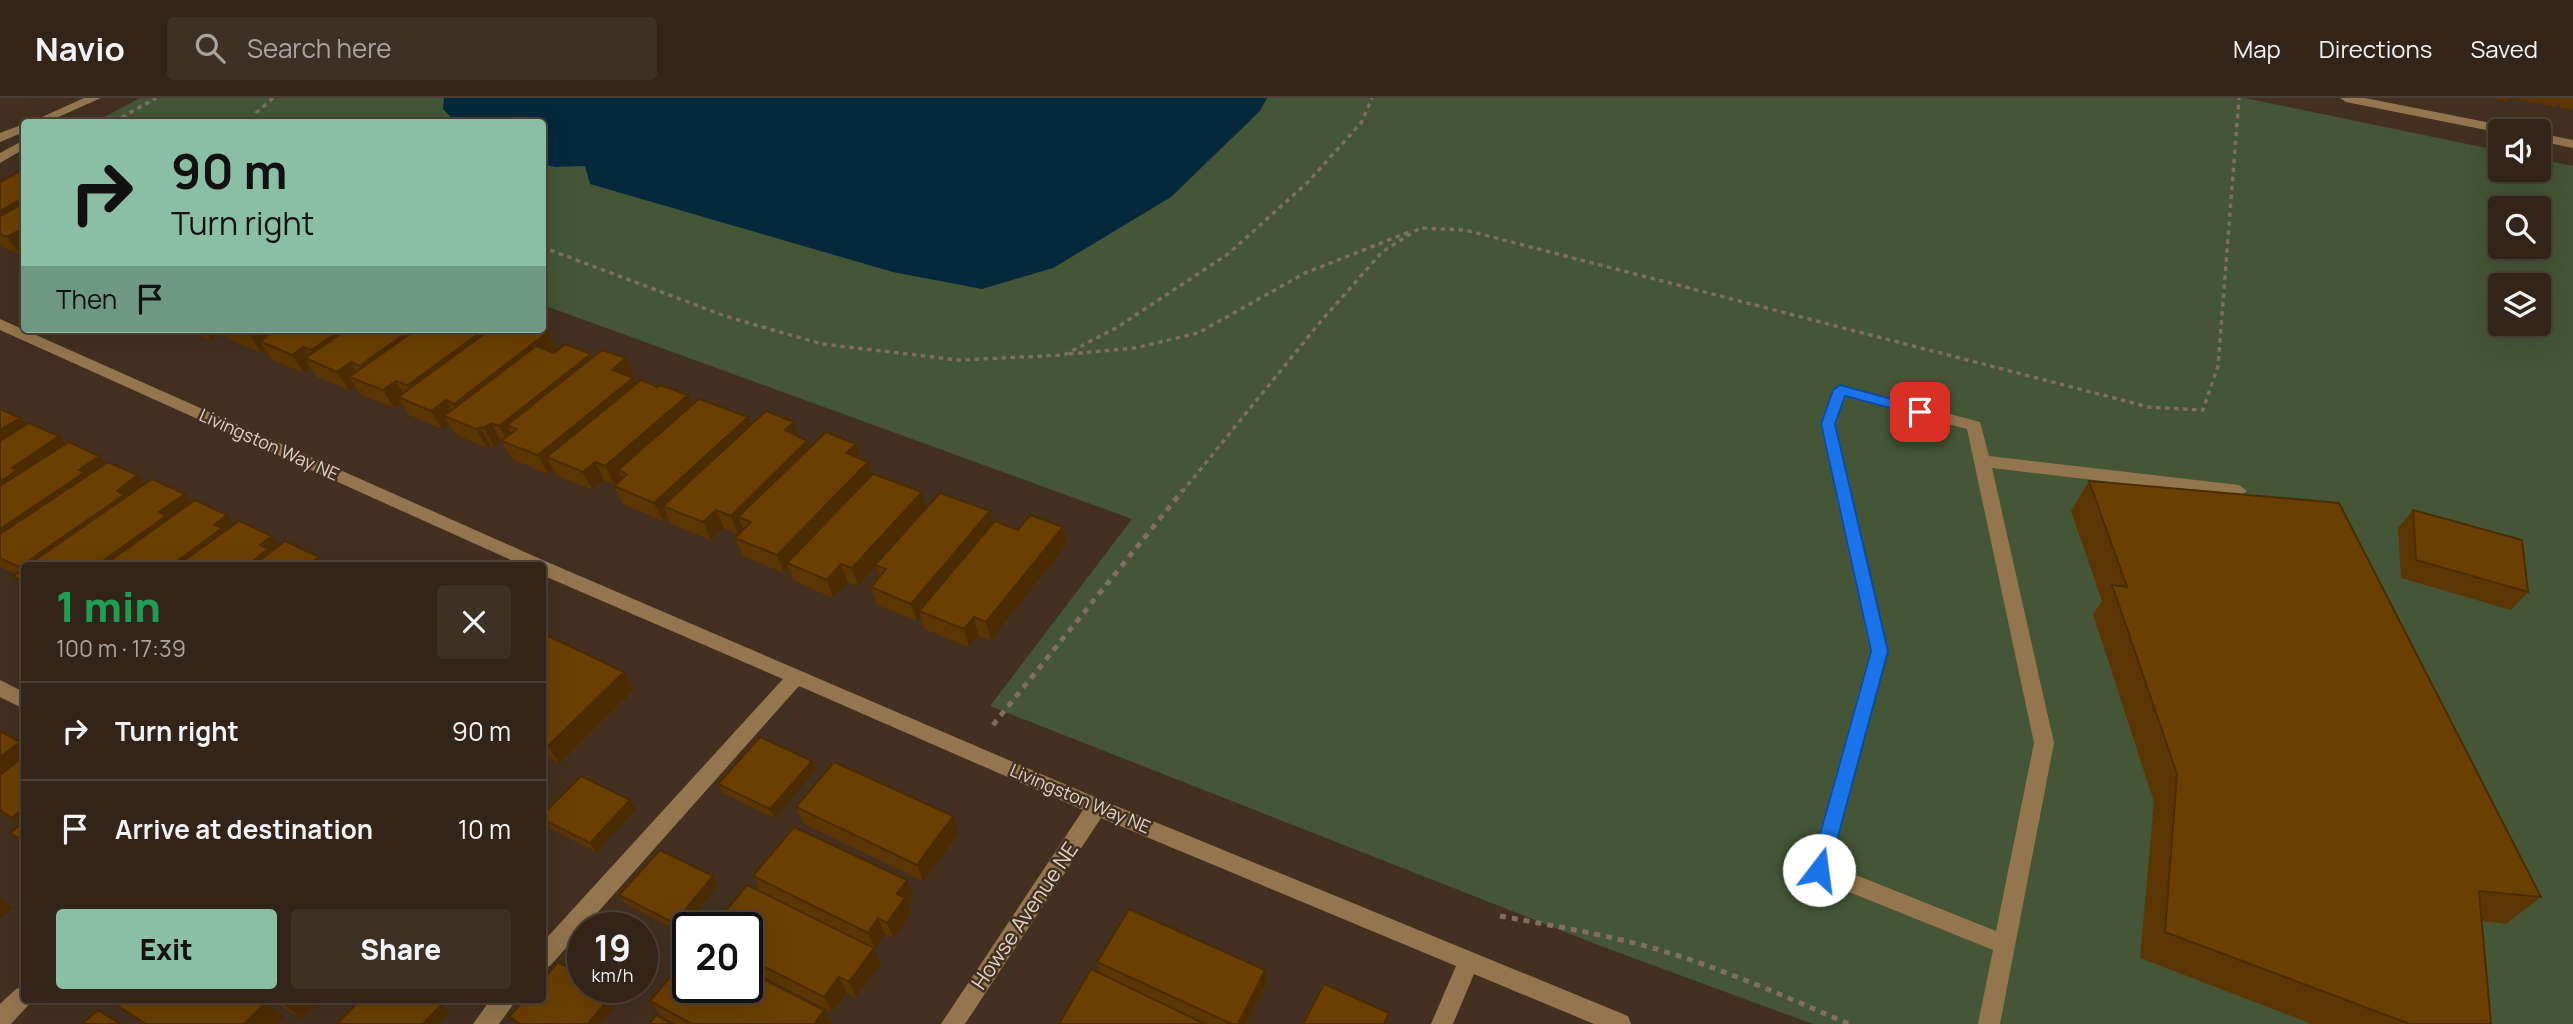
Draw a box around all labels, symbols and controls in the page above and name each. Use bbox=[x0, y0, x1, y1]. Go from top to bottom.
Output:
search box bbox=[167, 17, 657, 80]
text: Navio bbox=[35, 26, 125, 71]
icon: search bbox=[191, 29, 229, 67]
text: Search here bbox=[247, 30, 391, 66]
text: Map bbox=[2233, 32, 2281, 65]
text: Directions bbox=[2319, 32, 2432, 65]
text: Saved bbox=[2470, 32, 2538, 65]
map controls bbox=[2488, 119, 2551, 336]
button: sound bbox=[2488, 119, 2551, 182]
text: 90 m bbox=[171, 137, 288, 204]
icon: right bbox=[56, 147, 147, 238]
button: search bbox=[2488, 196, 2551, 259]
text: Turn right bbox=[171, 201, 314, 245]
button: layers bbox=[2488, 273, 2551, 336]
icon: arrive bbox=[131, 280, 169, 318]
text: Then bbox=[56, 281, 117, 317]
pin bbox=[1890, 382, 1950, 442]
icon: arrive bbox=[1901, 393, 1939, 431]
street label: Livingston Way NE bbox=[196, 403, 343, 486]
text: 1 min bbox=[56, 577, 161, 635]
button: close bbox=[437, 585, 511, 659]
text: 100 m · 17:39 bbox=[56, 632, 186, 664]
icon: right bbox=[56, 712, 94, 750]
text: Turn right bbox=[115, 713, 239, 749]
text: 90 m bbox=[452, 713, 511, 749]
street label: Livingston Way NE bbox=[1006, 758, 1154, 839]
icon: arrive bbox=[56, 810, 94, 848]
text: Arrive at destination bbox=[115, 811, 373, 847]
text: 10 m bbox=[458, 811, 511, 847]
position arrow bbox=[1782, 833, 1856, 907]
street label: Howse Avenue NE bbox=[964, 836, 1084, 995]
button: Exit bbox=[56, 909, 277, 989]
button: Share bbox=[291, 909, 511, 989]
speed limit sign: 20 bbox=[672, 912, 763, 1003]
text: 19 bbox=[594, 924, 631, 972]
text: km/h bbox=[592, 963, 633, 987]

